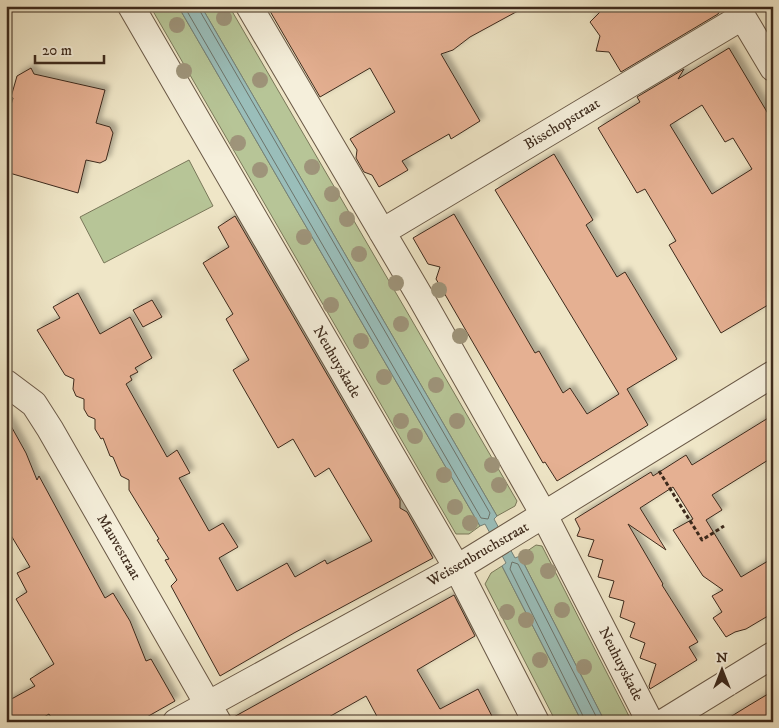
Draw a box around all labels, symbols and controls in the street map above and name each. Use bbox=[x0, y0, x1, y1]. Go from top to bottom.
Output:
scale bar bbox=[35, 32, 104, 64]
text: 20 m bbox=[42, 41, 72, 60]
street label: Bisschopstraat bbox=[521, 94, 604, 154]
street label: Neuhuyskade bbox=[309, 323, 365, 401]
street label: Mauvestraat bbox=[93, 511, 146, 584]
street label: Weissenbruchstraat bbox=[423, 517, 532, 591]
street label: Neuhuyskade bbox=[594, 624, 648, 704]
north arrow bbox=[696, 646, 746, 696]
text: N bbox=[716, 649, 728, 667]

